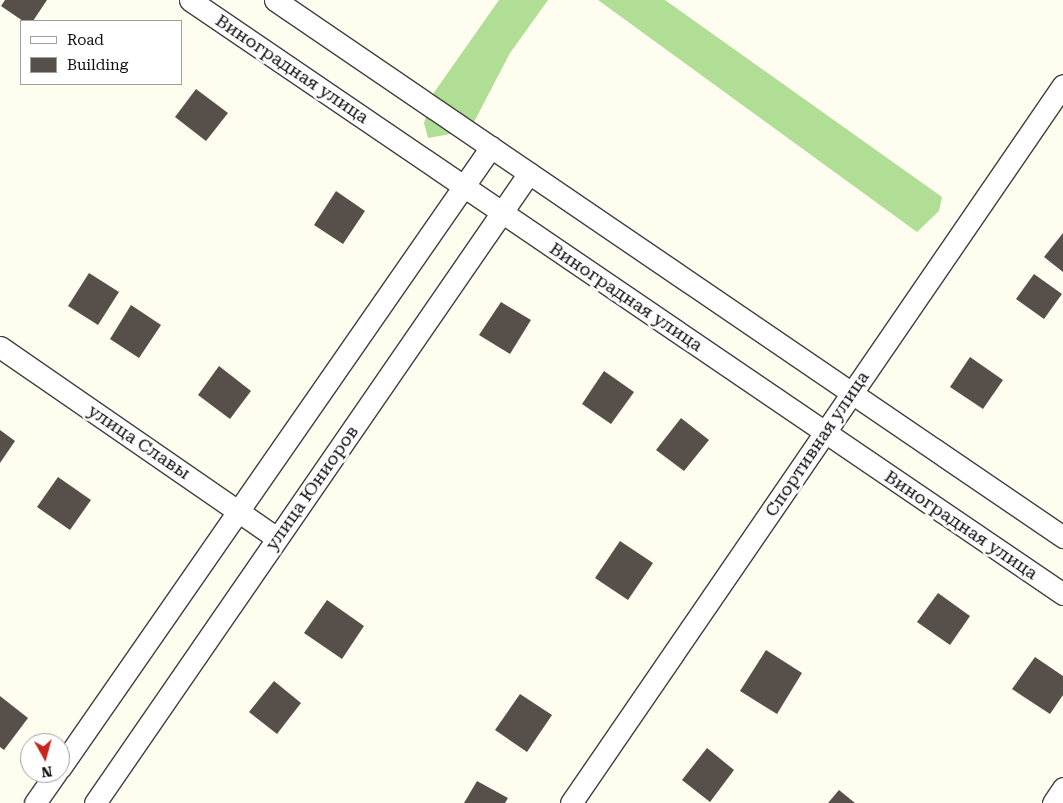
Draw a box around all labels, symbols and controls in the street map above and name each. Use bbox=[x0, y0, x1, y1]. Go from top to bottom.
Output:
street label: Виноградная улица bbox=[211, 10, 373, 128]
legend bbox=[20, 20, 182, 85]
text: Road bbox=[67, 31, 104, 49]
text: Building bbox=[67, 56, 128, 74]
street label: Виноградная улица bbox=[545, 238, 707, 356]
street label: Спортивная улица bbox=[760, 367, 874, 521]
street label: улица Славы bbox=[84, 400, 194, 484]
street label: улица Юниоров bbox=[261, 421, 363, 555]
street label: Виноградная улица bbox=[880, 466, 1042, 584]
north arrow bbox=[20, 733, 70, 783]
text: N bbox=[40, 763, 53, 780]

